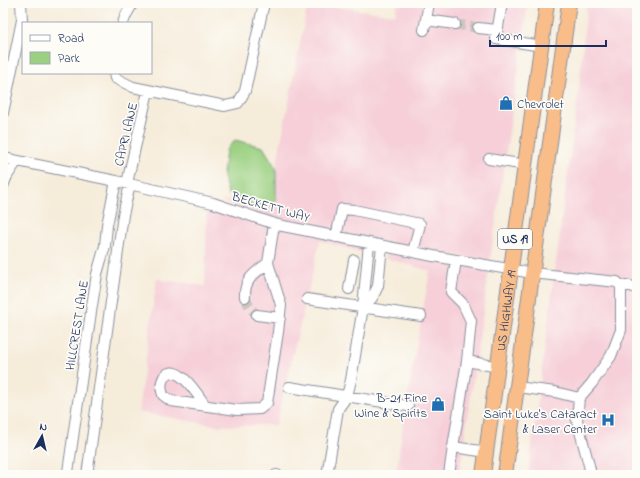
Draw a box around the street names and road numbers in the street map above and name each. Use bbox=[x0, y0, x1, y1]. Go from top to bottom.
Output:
street label: CAPRI LANE bbox=[110, 100, 143, 168]
street label: BECKETT WAY bbox=[228, 187, 312, 228]
road number: US 19 bbox=[498, 229, 532, 249]
street label: US HIGHWAY 19 bbox=[492, 269, 522, 352]
street label: HILLCREST LANE bbox=[61, 279, 94, 372]

